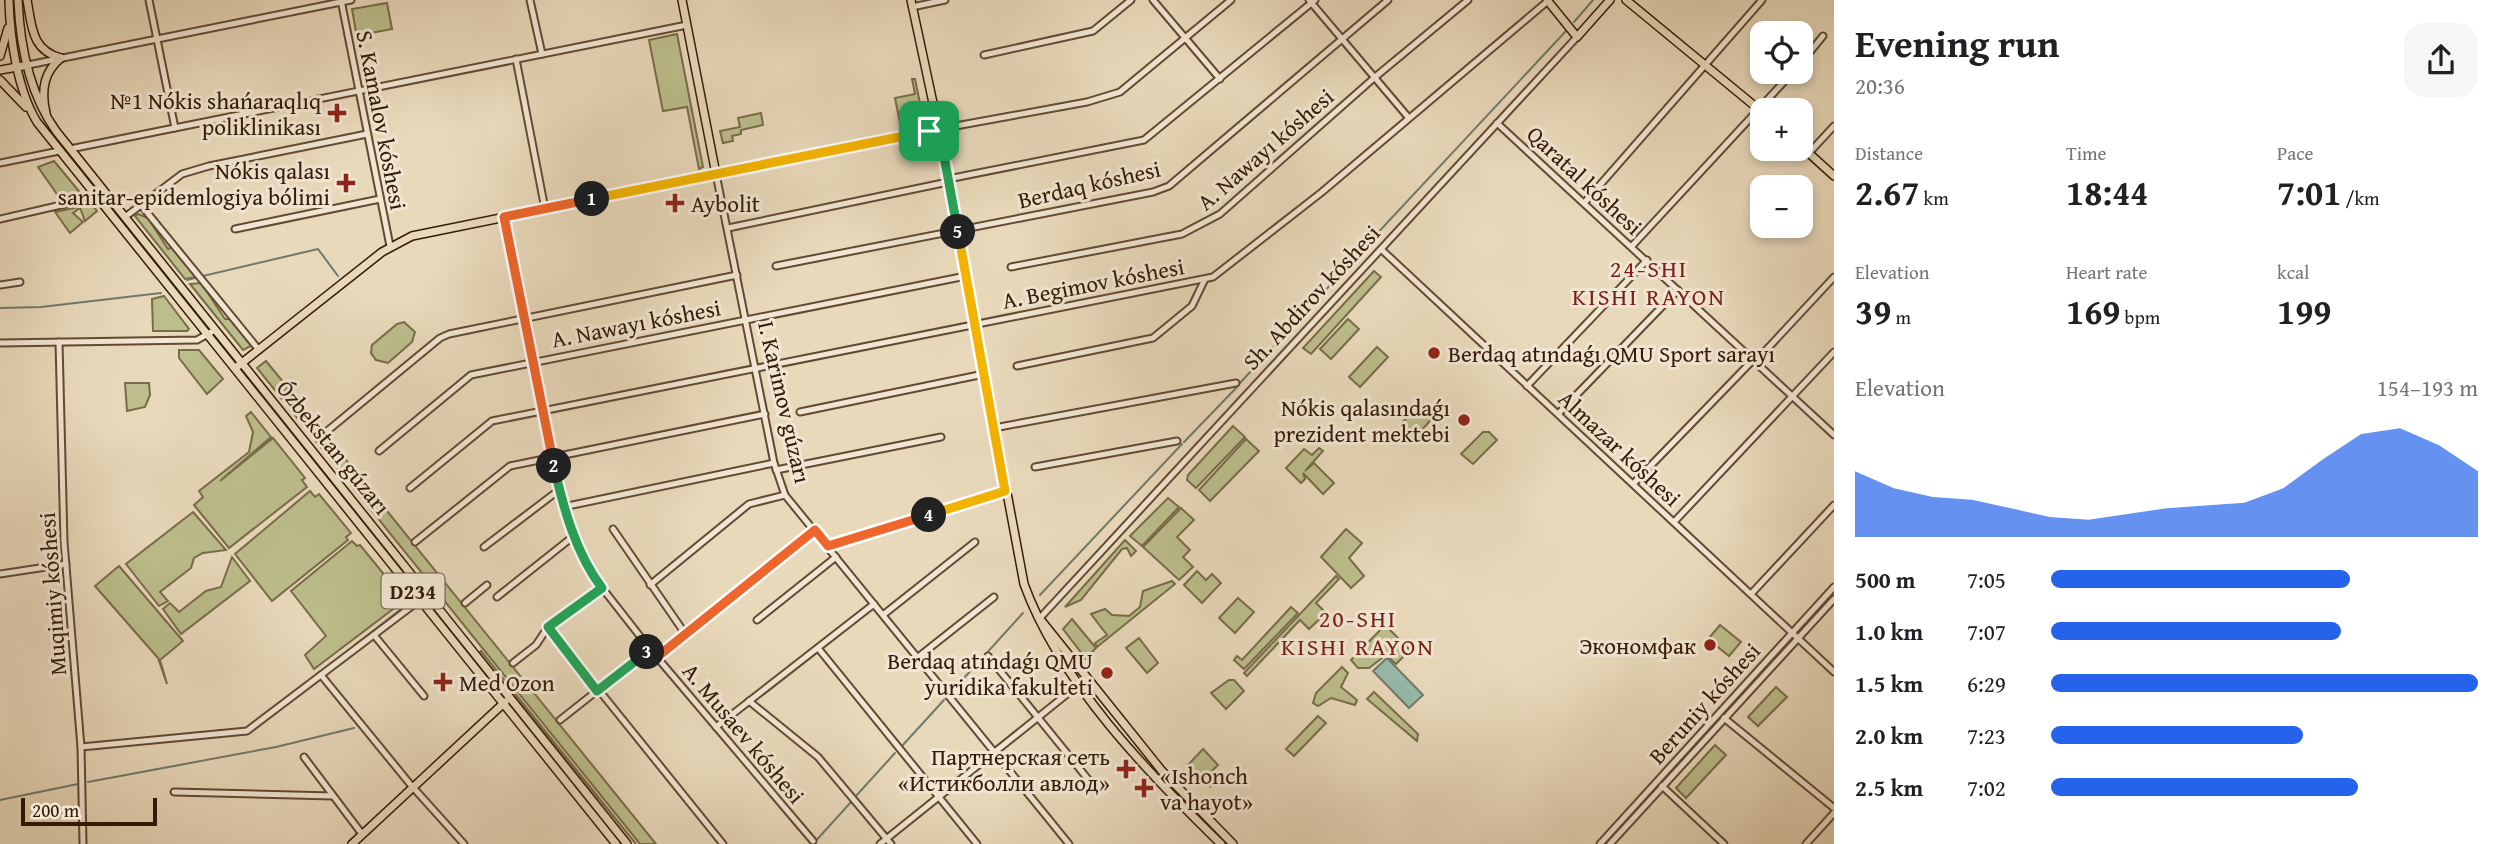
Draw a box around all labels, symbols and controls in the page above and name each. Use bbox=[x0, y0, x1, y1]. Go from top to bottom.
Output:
text: Evening run bbox=[1855, 15, 2059, 71]
map controls bbox=[1750, 21, 1813, 238]
button: locate bbox=[1750, 21, 1813, 84]
button: share bbox=[2404, 23, 2478, 97]
street label: S. Kamalov kóshesi bbox=[348, 27, 416, 213]
text: 20:36 bbox=[1855, 69, 1905, 102]
street label: A. Nawayı kóshesi bbox=[1189, 80, 1341, 218]
place label: №1 Nókis shańaraqlıq poliklinikası bbox=[110, 84, 321, 143]
button: + bbox=[1750, 98, 1813, 161]
pin bbox=[899, 101, 959, 161]
marker: №1 Nókis shańaraqlıq poliklinikası bbox=[327, 103, 347, 123]
icon: arrive bbox=[910, 112, 948, 150]
street label: Qaratal kóshesi bbox=[1520, 118, 1650, 242]
text: Distance bbox=[1855, 139, 1923, 167]
text: Time bbox=[2066, 139, 2106, 167]
text: Pace bbox=[2277, 139, 2314, 167]
street label: Berdaq kóshesi bbox=[1015, 152, 1163, 216]
place label: Nókis qalası sanitar-epidemlogiya bólimi bbox=[58, 154, 330, 213]
text: 2.67 bbox=[1855, 167, 1919, 218]
text: 18:44 bbox=[2066, 167, 2148, 218]
text: 7:01 bbox=[2277, 167, 2341, 218]
marker: Nókis qalası sanitar-epidemlogiya bólimi bbox=[336, 173, 356, 193]
button: − bbox=[1750, 175, 1813, 238]
pin: 1 bbox=[574, 182, 610, 216]
text: 1 bbox=[587, 184, 596, 212]
text: km bbox=[1919, 184, 1949, 212]
text: /km bbox=[2341, 184, 2380, 212]
place label: Aybolit bbox=[691, 187, 760, 220]
marker: Aybolit bbox=[665, 193, 685, 213]
pin: 5 bbox=[940, 215, 976, 250]
text: 5 bbox=[953, 217, 962, 245]
street label: Sh. Abdirov kóshesi bbox=[1235, 217, 1387, 377]
street label: A. Begimov kóshesi bbox=[999, 249, 1187, 317]
district label: 24-SHI KISHI RAYON bbox=[1572, 251, 1726, 314]
text: Elevation bbox=[1855, 258, 1929, 286]
text: Heart rate bbox=[2066, 258, 2147, 286]
text: kcal bbox=[2277, 258, 2309, 286]
text: 39 bbox=[1855, 286, 1891, 337]
text: 169 bbox=[2066, 286, 2120, 337]
text: 199 bbox=[2277, 286, 2331, 337]
street label: A. Nawayı kóshesi bbox=[549, 290, 723, 356]
text: m bbox=[1891, 303, 1911, 331]
text: bpm bbox=[2120, 303, 2160, 331]
street label: I. Karimov gúzarı bbox=[750, 318, 820, 486]
place label: Berdaq atındaǵı QMU Sport sarayı bbox=[1448, 337, 1775, 370]
marker: Berdaq atındaǵı QMU Sport sarayı bbox=[1426, 345, 1442, 361]
text: Elevation bbox=[1855, 371, 1945, 404]
text: 154–193 m bbox=[2377, 371, 2478, 404]
street label: Ózbekstan gúzarı bbox=[269, 372, 399, 522]
street label: Almazar kóshesi bbox=[1551, 382, 1689, 514]
place label: Nókis qalasındaǵı prezident mektebi bbox=[1273, 391, 1450, 450]
marker: Nókis qalasındaǵı prezident mektebi bbox=[1456, 412, 1472, 428]
pin: 2 bbox=[536, 448, 572, 484]
text: 2 bbox=[549, 451, 558, 479]
pin: 4 bbox=[912, 498, 946, 532]
text: 4 bbox=[924, 500, 933, 528]
street label: Muqimiy kóshesi bbox=[30, 511, 74, 677]
text: 500 m bbox=[1855, 563, 1916, 596]
text: 7:05 bbox=[1967, 563, 2006, 596]
road number: D234 bbox=[382, 574, 444, 608]
district label: 20-SHI KISHI RAYON bbox=[1281, 601, 1435, 664]
text: 1.0 km bbox=[1855, 615, 1923, 648]
text: 7:07 bbox=[1967, 615, 2006, 648]
place label: Экономфак bbox=[1579, 629, 1696, 662]
pin: 3 bbox=[630, 634, 664, 670]
street label: Beruniy kóshesi bbox=[1640, 635, 1768, 771]
text: 3 bbox=[642, 637, 651, 665]
marker: Экономфак bbox=[1702, 637, 1718, 653]
place label: Berdaq atındaǵı QMU yuridika fakulteti bbox=[887, 644, 1093, 703]
street label: A. Musaev kóshesi bbox=[675, 655, 813, 811]
marker: Berdaq atındaǵı QMU yuridika fakulteti bbox=[1099, 665, 1115, 681]
place label: Med Ozon bbox=[459, 666, 555, 699]
text: 1.5 km bbox=[1855, 667, 1923, 700]
text: 6:29 bbox=[1967, 667, 2006, 700]
marker: Med Ozon bbox=[433, 672, 453, 692]
text: 2.0 km bbox=[1855, 719, 1923, 752]
text: 7:23 bbox=[1967, 719, 2006, 752]
place label: Партнерская сеть «Истикболли авлод» bbox=[898, 740, 1110, 799]
marker: Партнерская сеть «Истикболли авлод» bbox=[1116, 759, 1136, 779]
place label: «Ishonch va hayot» bbox=[1160, 759, 1253, 818]
text: 2.5 km bbox=[1855, 771, 1923, 804]
text: 7:02 bbox=[1967, 771, 2006, 804]
marker: «Ishonch va hayot» bbox=[1134, 778, 1154, 798]
scale bar bbox=[21, 795, 158, 827]
text: 200 m bbox=[32, 796, 79, 824]

